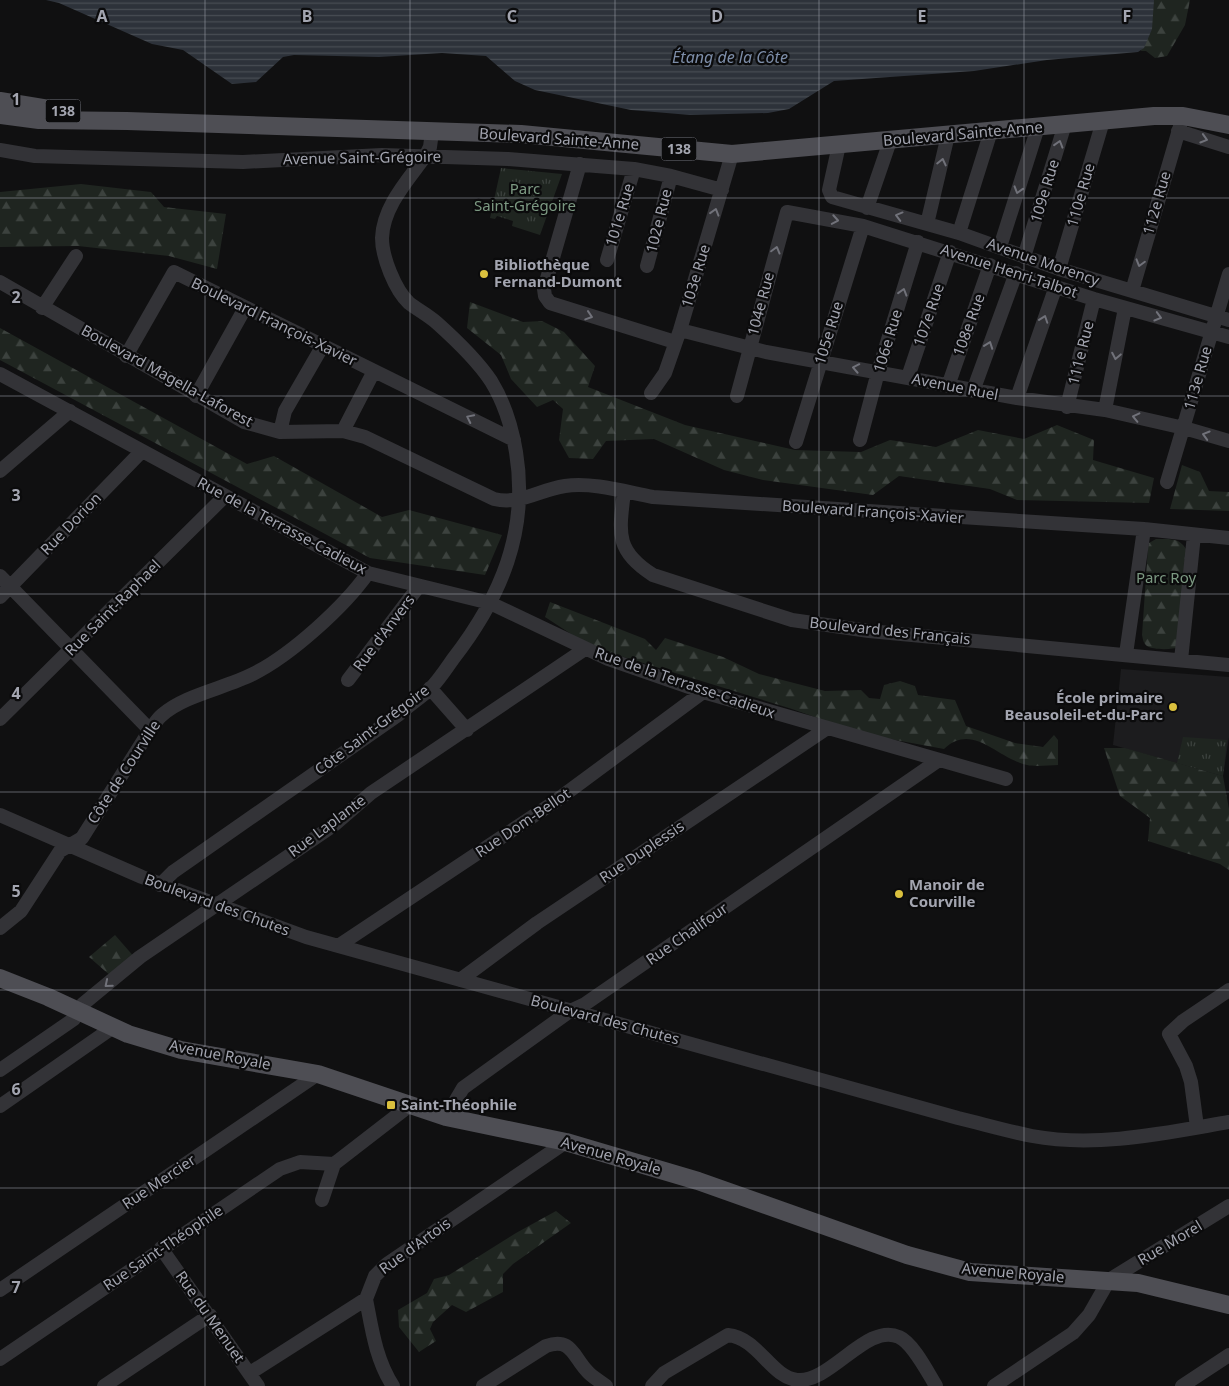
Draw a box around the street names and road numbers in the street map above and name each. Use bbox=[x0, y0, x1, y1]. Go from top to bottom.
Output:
road number: 138 bbox=[46, 100, 80, 122]
street label: Boulevard Sainte-Anne bbox=[882, 116, 1044, 150]
street label: Boulevard Sainte-Anne bbox=[478, 122, 640, 154]
road number: 138 bbox=[662, 138, 696, 160]
street label: Avenue Saint-Grégoire bbox=[283, 146, 441, 168]
street label: 109e Rue bbox=[1025, 157, 1063, 225]
street label: 110e Rue bbox=[1061, 161, 1099, 229]
street label: 112e Rue bbox=[1137, 169, 1175, 237]
street label: 101e Rue bbox=[600, 181, 638, 249]
street label: 102e Rue bbox=[640, 187, 676, 255]
street label: Avenue Morency bbox=[984, 232, 1103, 290]
street label: Avenue Henri-Talbot bbox=[938, 238, 1081, 302]
street label: 103e Rue bbox=[676, 242, 714, 310]
street label: 104e Rue bbox=[742, 270, 778, 338]
street label: Boulevard François-Xavier bbox=[188, 272, 361, 370]
street label: 107e Rue bbox=[908, 281, 948, 349]
street label: 108e Rue bbox=[948, 291, 989, 359]
street label: 105e Rue bbox=[809, 299, 847, 367]
street label: 106e Rue bbox=[868, 307, 906, 375]
street label: 111e Rue bbox=[1062, 319, 1098, 387]
street label: Boulevard Magella-Laforest bbox=[78, 320, 257, 431]
street label: 113e Rue bbox=[1178, 344, 1216, 412]
street label: Avenue Ruel bbox=[910, 368, 1000, 404]
street label: Rue de la Terrasse-Cadieux bbox=[194, 472, 371, 578]
street label: Rue Dorion bbox=[36, 488, 105, 559]
street label: Boulevard François-Xavier bbox=[782, 495, 965, 527]
street label: Rue Saint-Raphael bbox=[60, 555, 165, 660]
street label: Rue d'Anvers bbox=[348, 590, 419, 675]
street label: Boulevard des Français bbox=[809, 612, 972, 648]
street label: Rue de la Terrasse-Cadieux bbox=[593, 642, 778, 722]
street label: Côte Saint-Grégoire bbox=[310, 680, 433, 779]
street label: Côte de Courville bbox=[82, 716, 164, 827]
street label: Rue Dom-Bellot bbox=[471, 783, 574, 861]
street label: Rue Laplante bbox=[284, 790, 369, 861]
street label: Rue Duplessis bbox=[595, 815, 688, 887]
street label: Boulevard des Chutes bbox=[142, 868, 293, 940]
street label: Rue Chalifour bbox=[642, 898, 731, 969]
street label: Boulevard des Chutes bbox=[529, 990, 682, 1048]
street label: Avenue Royale bbox=[168, 1034, 273, 1074]
street label: Avenue Royale bbox=[559, 1131, 664, 1179]
street label: Rue Mercier bbox=[118, 1149, 199, 1213]
street label: Rue Saint-Théophile bbox=[99, 1200, 226, 1295]
street label: Rue d'Artois bbox=[375, 1212, 454, 1278]
street label: Rue Morel bbox=[1134, 1215, 1205, 1269]
street label: Avenue Royale bbox=[961, 1258, 1065, 1286]
street label: Rue du Menuet bbox=[172, 1267, 250, 1367]

